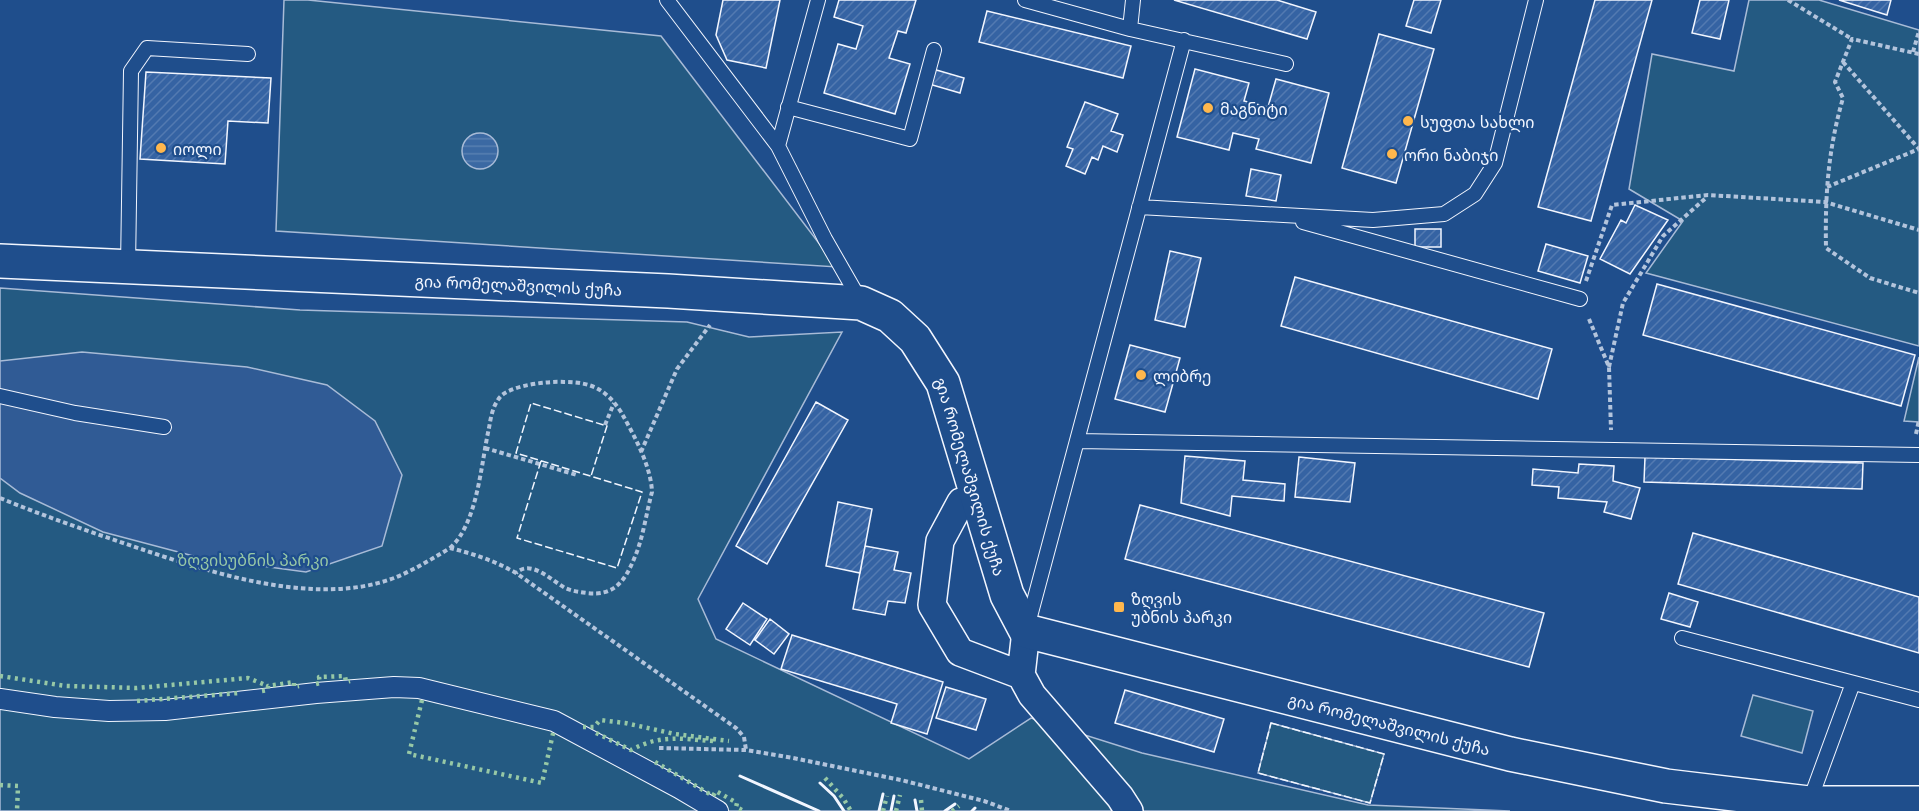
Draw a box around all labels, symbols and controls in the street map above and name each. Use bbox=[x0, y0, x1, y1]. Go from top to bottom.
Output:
place label: მაგნიტი bbox=[1220, 99, 1288, 119]
marker: მაგნიტი bbox=[1201, 101, 1215, 115]
place label: სუფთა სახლი bbox=[1420, 112, 1535, 133]
marker: სუფთა სახლი bbox=[1401, 114, 1415, 128]
place label: იოლი bbox=[173, 139, 222, 160]
marker: იოლი bbox=[154, 141, 168, 155]
place label: ორი ნაბიჯი bbox=[1404, 145, 1498, 165]
marker: ორი ნაბიჯი bbox=[1385, 147, 1399, 161]
street label: გია რომელაშვილის ქუჩა bbox=[414, 270, 623, 299]
place label: ლიბრე bbox=[1153, 366, 1211, 387]
marker: ლიბრე bbox=[1134, 368, 1148, 382]
street label: გია რომელაშვილის ქუჩა bbox=[931, 372, 1010, 578]
park label: ზღვისუბნის პარკი bbox=[177, 550, 329, 570]
place label: ზღვის უბნის პარკი bbox=[1131, 589, 1232, 627]
marker: ზღვის უბნის პარკი bbox=[1112, 600, 1126, 614]
street label: გია რომელაშვილის ქუჩა bbox=[1286, 689, 1492, 758]

